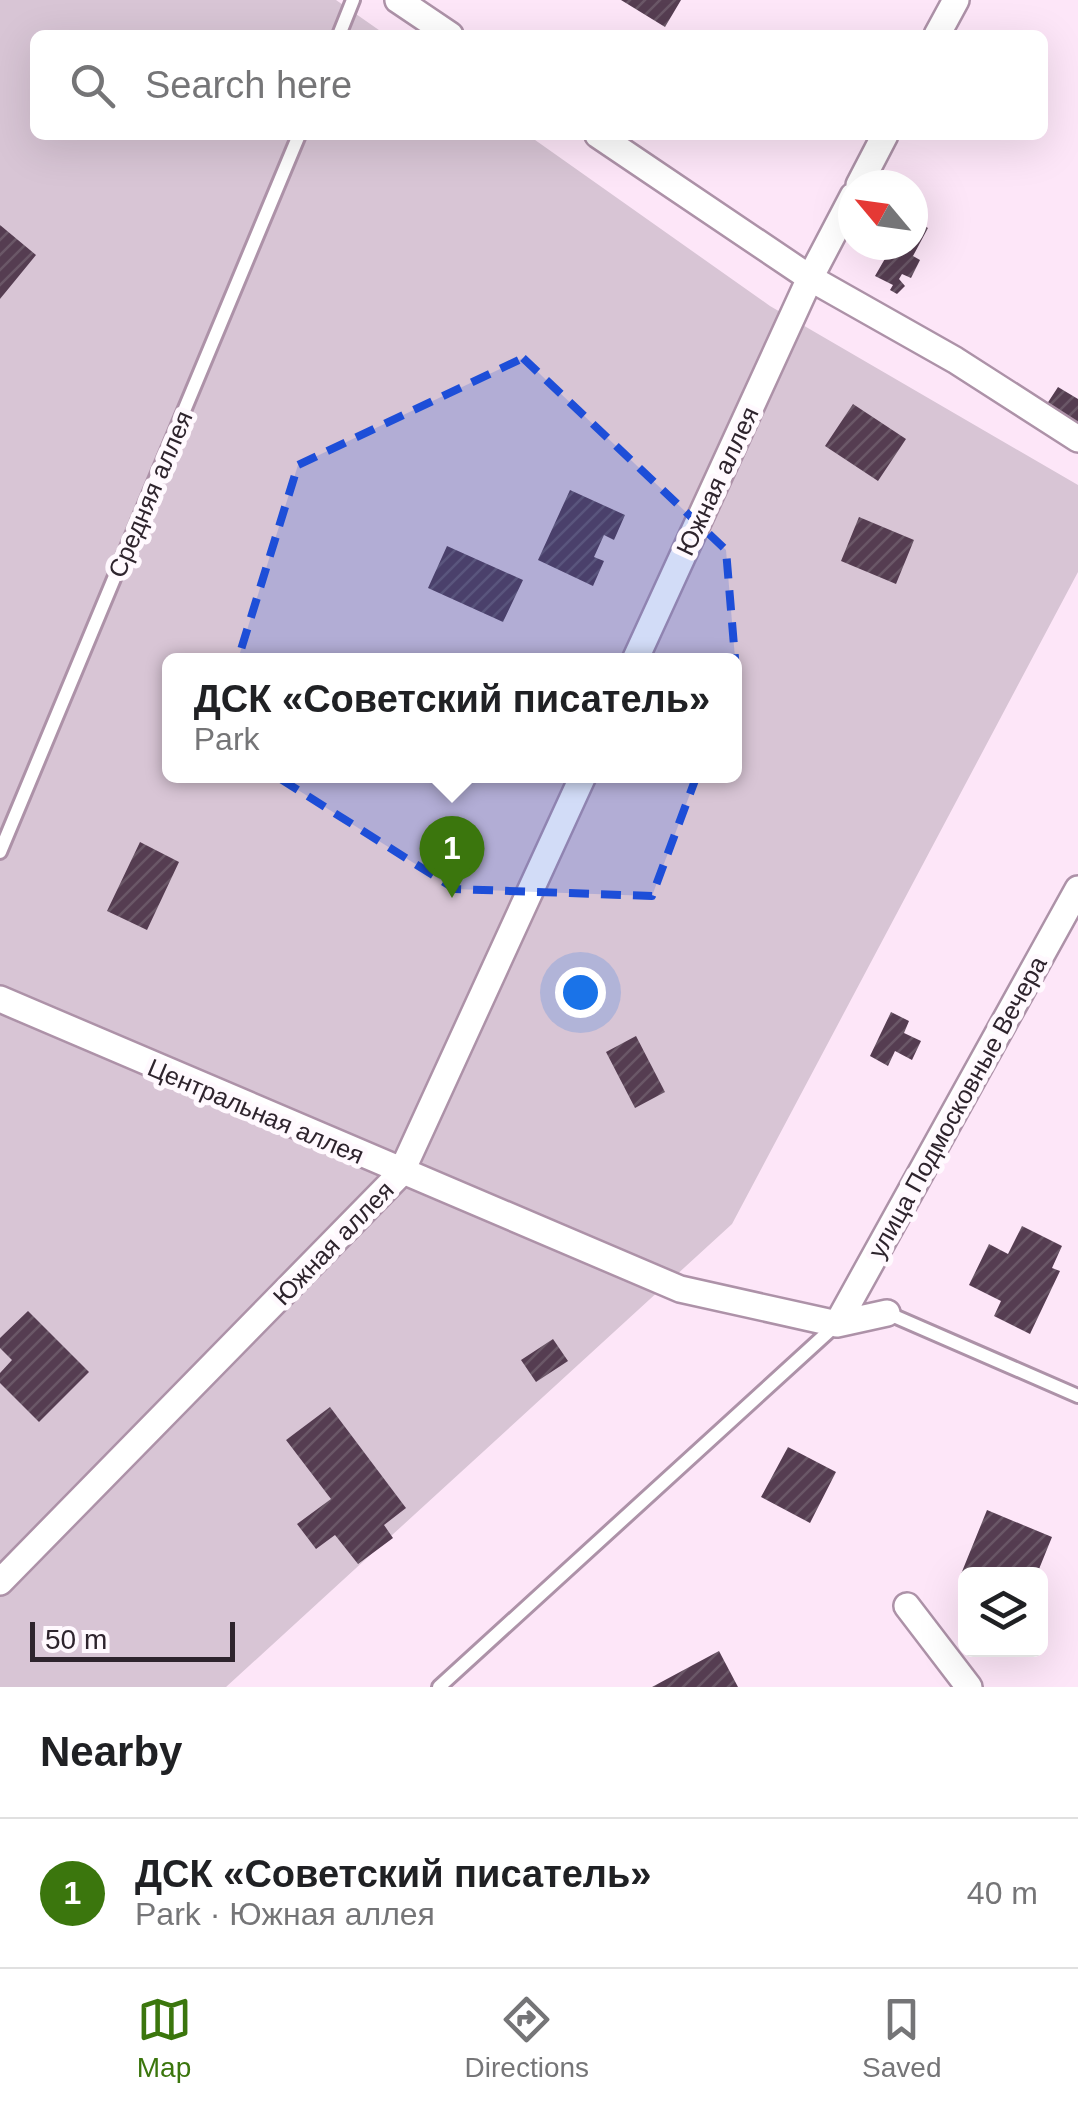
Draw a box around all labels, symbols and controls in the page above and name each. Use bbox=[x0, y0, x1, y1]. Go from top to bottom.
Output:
search box bbox=[30, 30, 1048, 140]
icon: search bbox=[65, 58, 120, 113]
text: Search here bbox=[145, 64, 352, 106]
north arrow bbox=[838, 170, 928, 260]
street label: Южная аллея bbox=[670, 402, 764, 560]
street label: Средняя аллея bbox=[102, 406, 198, 582]
popup bbox=[162, 653, 742, 783]
text: ДСК «Советский писатель» bbox=[194, 678, 710, 720]
text: Park bbox=[194, 721, 260, 757]
pin: 1 bbox=[420, 816, 484, 898]
street label: улица Подмосковные Вечера bbox=[862, 951, 1052, 1263]
your location bbox=[555, 967, 606, 1018]
street label: Центральная аллея bbox=[144, 1053, 368, 1169]
street label: Южная аллея bbox=[267, 1175, 399, 1311]
map controls bbox=[958, 1567, 1048, 1657]
button: layers bbox=[958, 1567, 1048, 1657]
scale bar bbox=[30, 1617, 235, 1662]
text: 50 m bbox=[45, 1624, 107, 1655]
text: Nearby bbox=[40, 1728, 182, 1775]
text: ДСК «Советский писатель» bbox=[135, 1853, 652, 1895]
text: 1 bbox=[64, 1875, 81, 1911]
text: 40 m bbox=[967, 1875, 1038, 1911]
text: Park · Южная аллея bbox=[135, 1896, 435, 1932]
tab: Map bbox=[137, 1992, 192, 2084]
tab: Directions bbox=[465, 1992, 589, 2084]
tab: Saved bbox=[862, 1992, 941, 2084]

